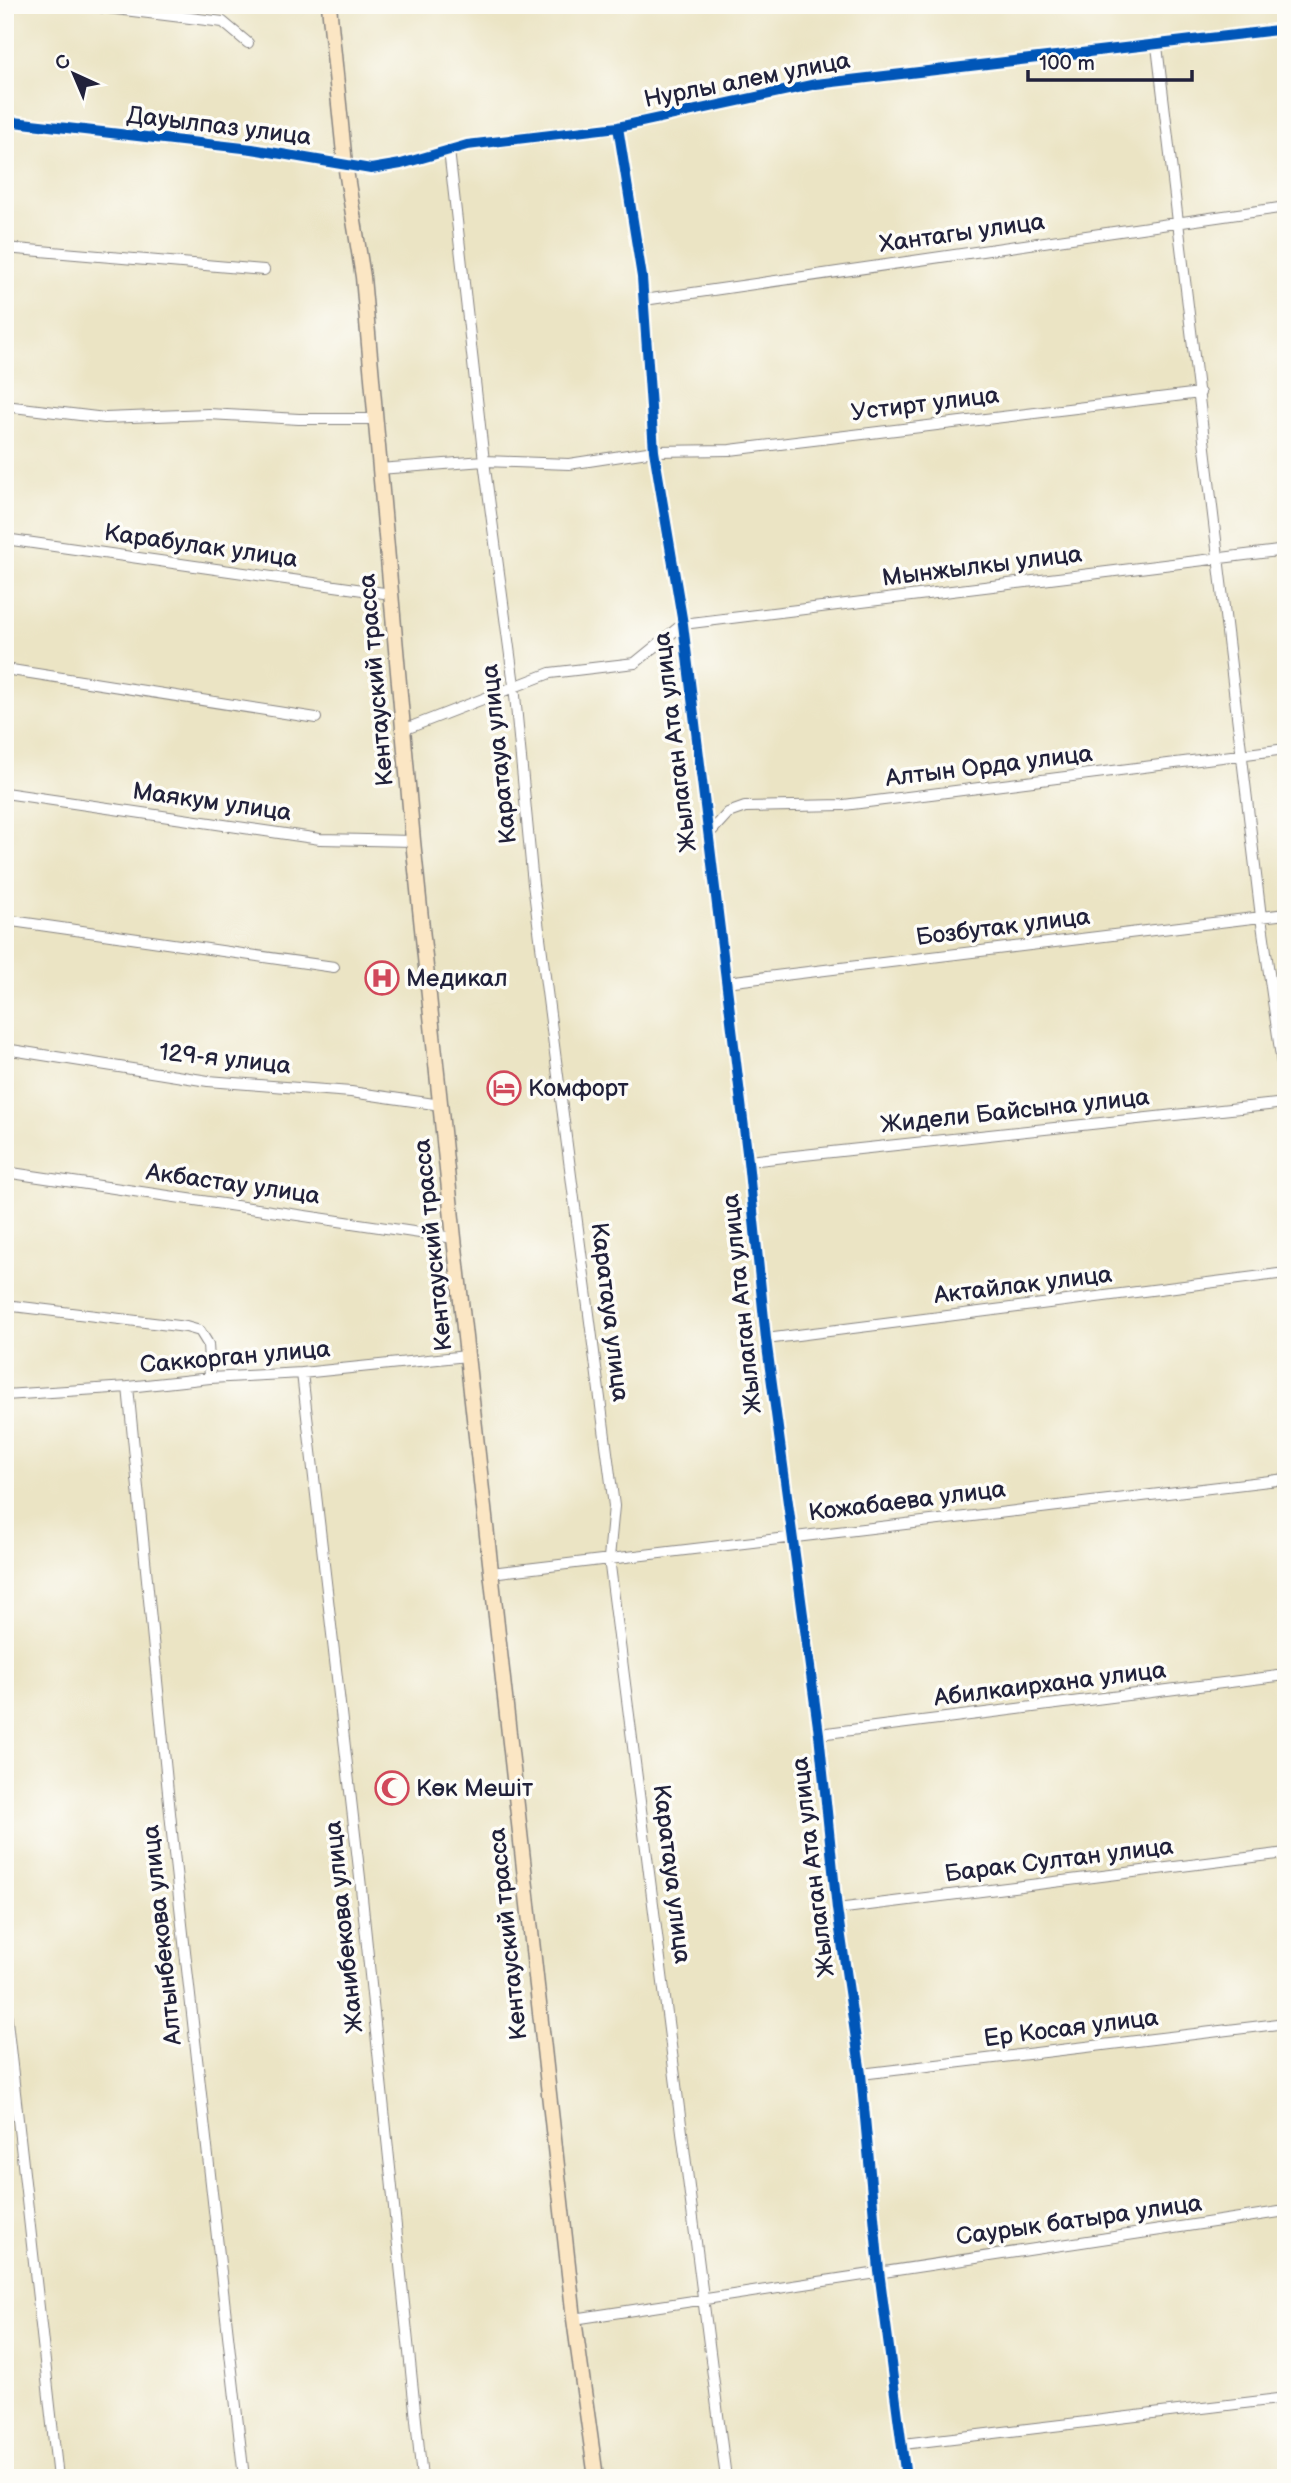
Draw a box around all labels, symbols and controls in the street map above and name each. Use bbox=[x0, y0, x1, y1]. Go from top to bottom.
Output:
north arrow bbox=[38, 38, 108, 108]
scale bar bbox=[1028, 38, 1193, 82]
street label: Нурлы алем улица bbox=[641, 46, 853, 114]
text: С bbox=[50, 50, 76, 76]
text: 100 m bbox=[1039, 51, 1095, 76]
street label: Дауылпаз улица bbox=[125, 100, 313, 152]
street label: Хантагы улица bbox=[877, 207, 1047, 259]
street label: Устирт улица bbox=[849, 381, 1001, 427]
street label: Карабулак улица bbox=[102, 518, 300, 574]
street label: Мынжылкы улица bbox=[880, 539, 1084, 593]
street label: Кентауский трасса bbox=[352, 573, 400, 787]
street label: Жылаган Ата улица bbox=[647, 630, 703, 854]
street label: Каратауа улица bbox=[475, 663, 523, 845]
street label: Алтын Орда улица bbox=[883, 739, 1094, 793]
street label: Маякум улица bbox=[131, 776, 293, 828]
street label: Бозбутак улица bbox=[914, 902, 1092, 952]
hospital icon: Медикал bbox=[363, 959, 401, 997]
place label: Медикал bbox=[406, 964, 508, 993]
street label: 129-я улица bbox=[158, 1038, 292, 1080]
hotel icon: Комфорт bbox=[485, 1069, 523, 1107]
place label: Комфорт bbox=[528, 1074, 629, 1103]
street label: Жидели Байсына улица bbox=[879, 1082, 1151, 1140]
street label: Кентауский трасса bbox=[407, 1138, 459, 1352]
street label: Акбастау улица bbox=[143, 1157, 322, 1211]
street label: Жылаган Ата улица bbox=[716, 1192, 768, 1416]
street label: Каратауа улица bbox=[585, 1221, 635, 1403]
street label: Актайлак улица bbox=[931, 1260, 1114, 1310]
street label: Саккорган улица bbox=[139, 1334, 331, 1380]
street label: Кожабаева улица bbox=[807, 1475, 1007, 1527]
street label: Абилкаирхана улица bbox=[931, 1655, 1168, 1713]
street label: Жылаган Ата улица bbox=[785, 1755, 841, 1979]
mosque icon: Көк Мешіт bbox=[373, 1769, 411, 1807]
place label: Көк Мешіт bbox=[416, 1774, 533, 1803]
street label: Каратауа улица bbox=[647, 1783, 697, 1965]
street label: Жанибекова улица bbox=[318, 1819, 370, 2035]
street label: Алтынбекова улица bbox=[136, 1823, 188, 2048]
street label: Кентауский трасса bbox=[482, 1827, 534, 2041]
street label: Барак Султан улица bbox=[943, 1832, 1175, 1888]
street label: Ер Косая улица bbox=[982, 2003, 1160, 2053]
street label: Саурык батыра улица bbox=[954, 2188, 1204, 2252]

